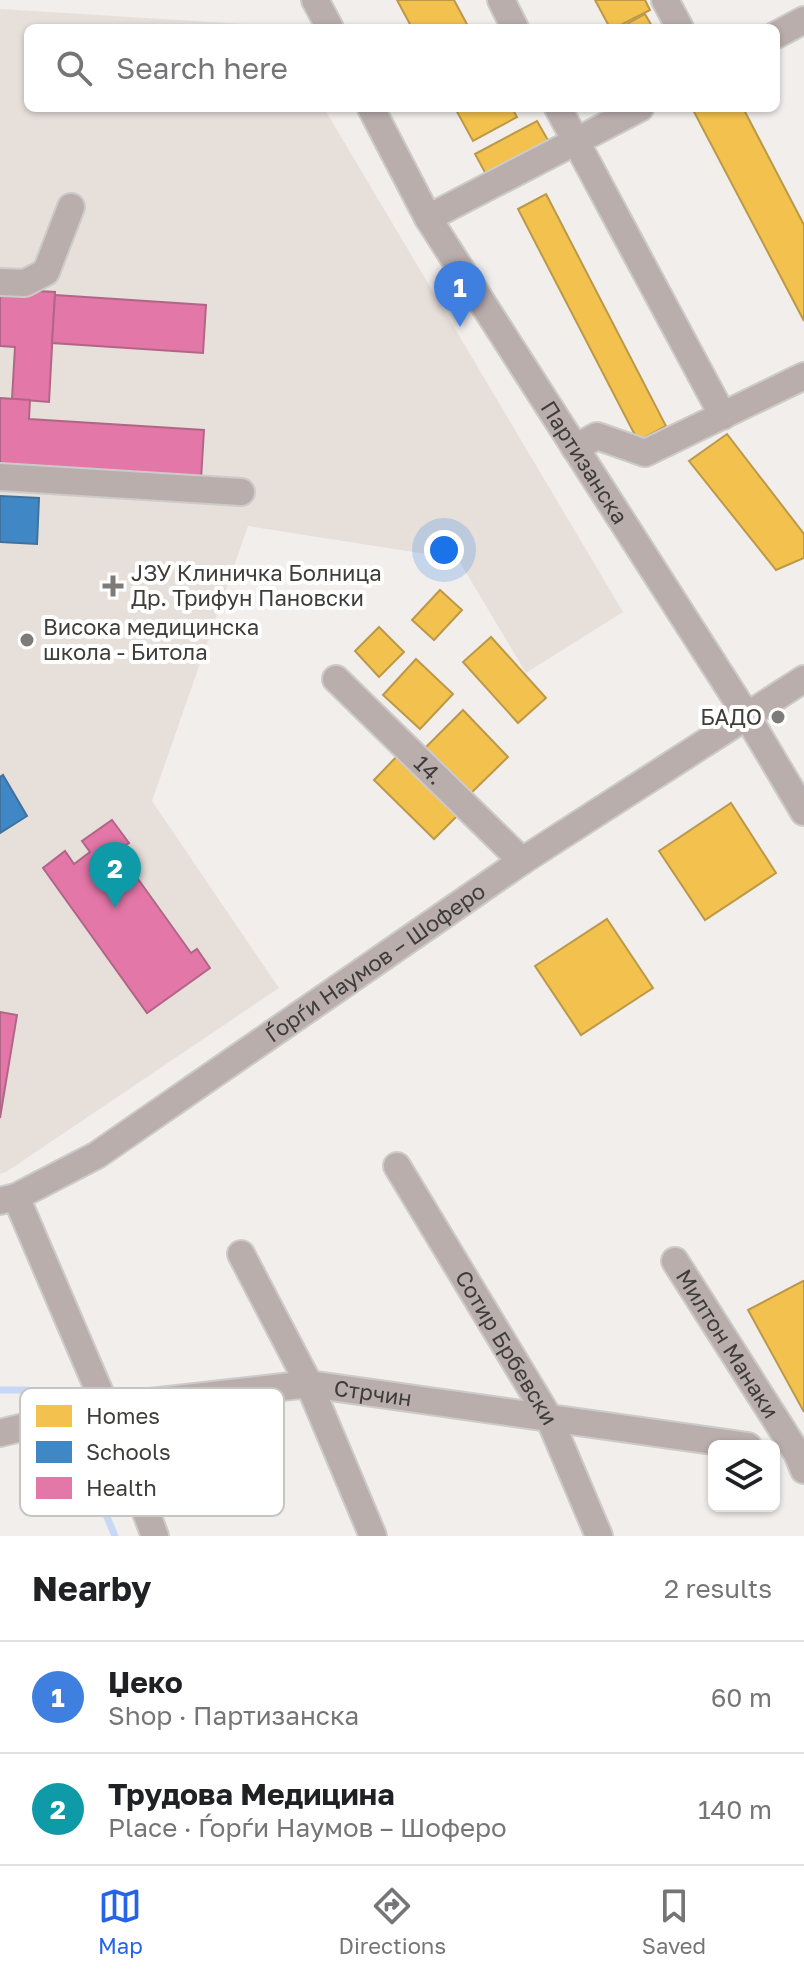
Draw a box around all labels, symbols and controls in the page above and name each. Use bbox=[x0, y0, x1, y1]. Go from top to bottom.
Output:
search box bbox=[24, 24, 780, 112]
icon: search bbox=[52, 46, 96, 90]
text: Search here bbox=[116, 50, 288, 86]
pin: 1 bbox=[434, 261, 486, 327]
street label: Партизанска bbox=[536, 395, 634, 529]
your location bbox=[424, 530, 464, 570]
place label: ЈЗУ Клиничка Болница Др. Трифун Пановски bbox=[131, 559, 382, 611]
marker: ЈЗУ Клиничка Болница Др. Трифун Пановски bbox=[102, 575, 124, 597]
place label: Висока медицинска школа - Битола bbox=[43, 613, 259, 665]
marker: Висока медицинска школа - Битола bbox=[18, 631, 36, 649]
place label: БАДО bbox=[700, 703, 762, 730]
marker: БАДО bbox=[769, 708, 787, 726]
street label: 14. bbox=[409, 749, 450, 790]
pin: 2 bbox=[89, 842, 141, 908]
street label: Ѓорѓи Наумов – Шоферо bbox=[260, 877, 490, 1048]
street label: Милтон Манаки bbox=[671, 1264, 785, 1423]
street label: Сотир Брбевски bbox=[450, 1265, 564, 1429]
street label: Стрчин bbox=[332, 1374, 414, 1411]
legend bbox=[20, 1388, 284, 1516]
text: Homes bbox=[86, 1402, 160, 1429]
text: Schools bbox=[86, 1438, 171, 1465]
map controls bbox=[708, 1440, 780, 1512]
button: layers bbox=[708, 1440, 780, 1512]
text: Health bbox=[86, 1474, 157, 1501]
text: Nearby bbox=[32, 1568, 152, 1608]
text: 2 results bbox=[664, 1573, 772, 1604]
text: Џеко bbox=[108, 1664, 183, 1700]
text: 1 bbox=[51, 1682, 65, 1713]
text: 60 m bbox=[711, 1682, 772, 1713]
text: Shop · Партизанска bbox=[108, 1700, 359, 1731]
text: Трудова Медицина bbox=[108, 1776, 395, 1812]
text: 2 bbox=[50, 1794, 66, 1825]
text: 140 m bbox=[698, 1794, 772, 1825]
text: Place · Ѓорѓи Наумов – Шоферо bbox=[108, 1812, 507, 1843]
tab: Map bbox=[98, 1884, 143, 1959]
tab: Directions bbox=[339, 1884, 446, 1959]
tab: Saved bbox=[642, 1884, 706, 1959]

